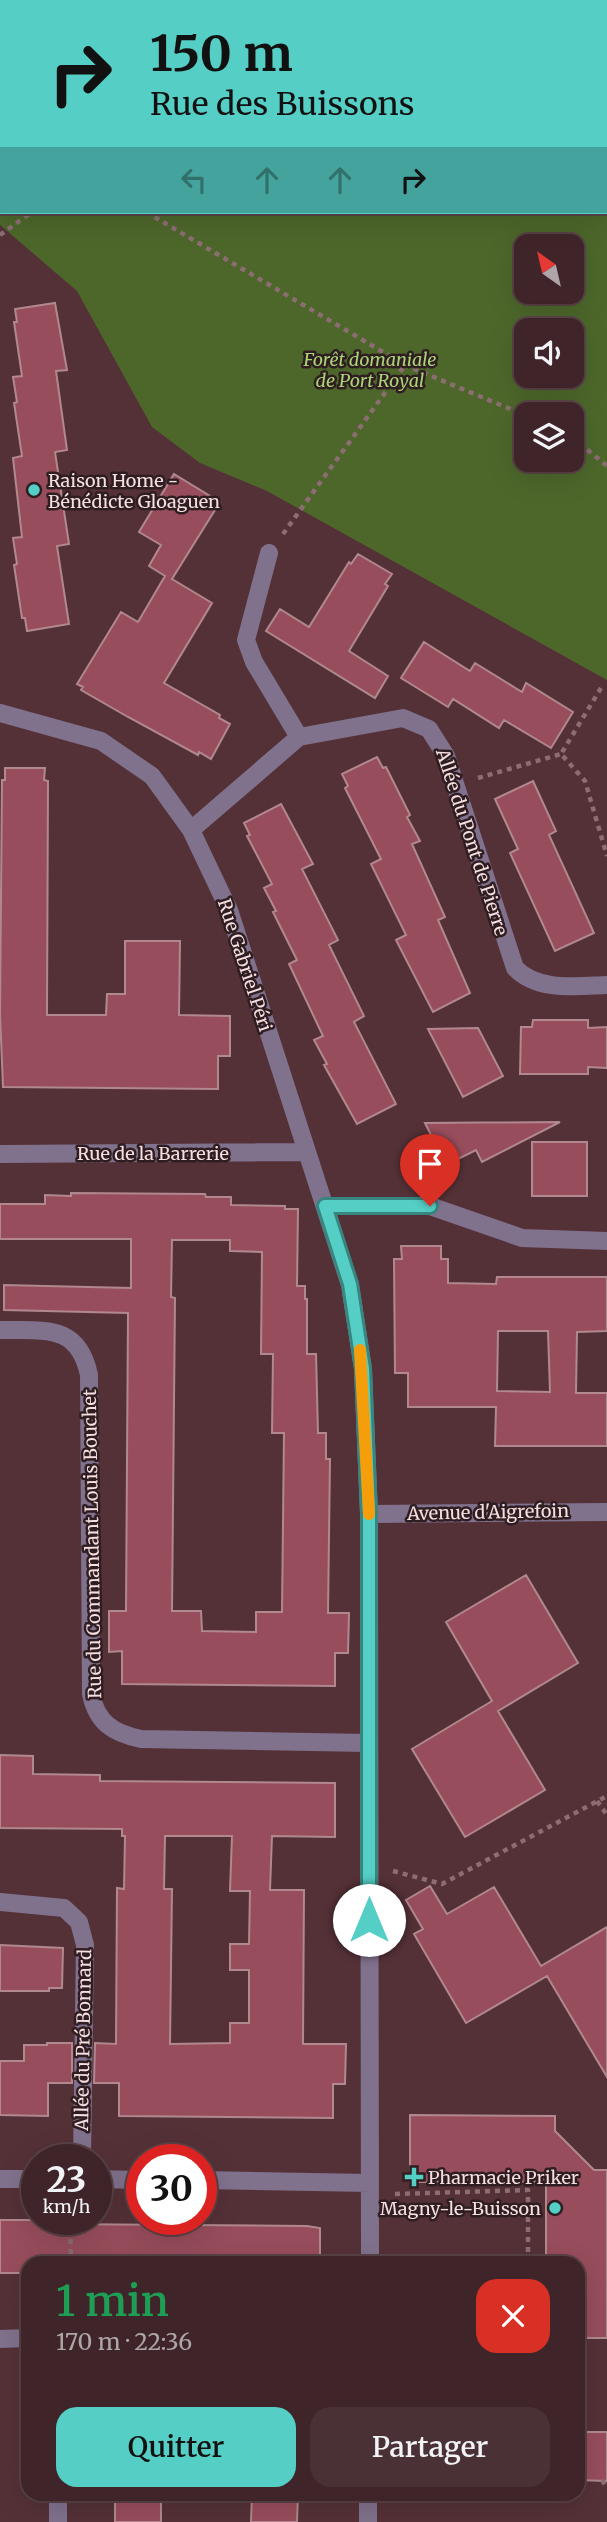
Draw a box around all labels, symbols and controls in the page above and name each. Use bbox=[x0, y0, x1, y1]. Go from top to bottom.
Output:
text: 150 m bbox=[150, 23, 293, 84]
icon: right bbox=[35, 28, 126, 119]
text: Rue des Buissons bbox=[150, 84, 415, 124]
icon: left bbox=[175, 161, 213, 199]
icon: ahead bbox=[248, 161, 286, 199]
icon: ahead bbox=[321, 161, 359, 199]
icon: right bbox=[394, 161, 432, 199]
north arrow bbox=[514, 234, 584, 304]
map controls bbox=[514, 234, 584, 472]
button: sound bbox=[514, 318, 584, 388]
park label: Forêt domaniale de Port Royal bbox=[303, 348, 436, 392]
button: layers bbox=[514, 402, 584, 472]
place label: Raison Home - Bénédicte Gloaguen bbox=[48, 469, 220, 513]
marker: Raison Home - Bénédicte Gloaguen bbox=[26, 482, 42, 498]
street label: Allée du Pont de Pierre bbox=[431, 745, 513, 938]
street label: Rue Gabriel Péri bbox=[213, 896, 277, 1034]
pin bbox=[400, 1134, 460, 1206]
street label: Rue de la Barrerie bbox=[77, 1142, 229, 1165]
icon: arrive bbox=[411, 1145, 449, 1183]
street label: Rue du Commandant Louis Bouchet bbox=[78, 1389, 106, 1699]
street label: Avenue d'Aigrefoin bbox=[406, 1499, 569, 1525]
position arrow bbox=[332, 1883, 406, 1957]
street label: Allée du Pré Bonnard bbox=[70, 1949, 96, 2132]
speed limit sign: 30 bbox=[126, 2144, 217, 2235]
text: 23 bbox=[47, 2158, 86, 2202]
place label: Pharmacie Priker bbox=[428, 2166, 579, 2189]
marker: Pharmacie Priker bbox=[406, 2169, 422, 2185]
text: km/h bbox=[43, 2195, 90, 2218]
place label: Magny-le-Buisson bbox=[380, 2197, 541, 2220]
marker: Magny-le-Buisson bbox=[547, 2200, 563, 2216]
text: 1 min bbox=[56, 2275, 169, 2327]
button: close bbox=[476, 2279, 550, 2353]
text: 170 m · 22:36 bbox=[56, 2327, 192, 2356]
button: Quitter bbox=[56, 2407, 296, 2487]
button: Partager bbox=[310, 2407, 550, 2487]

